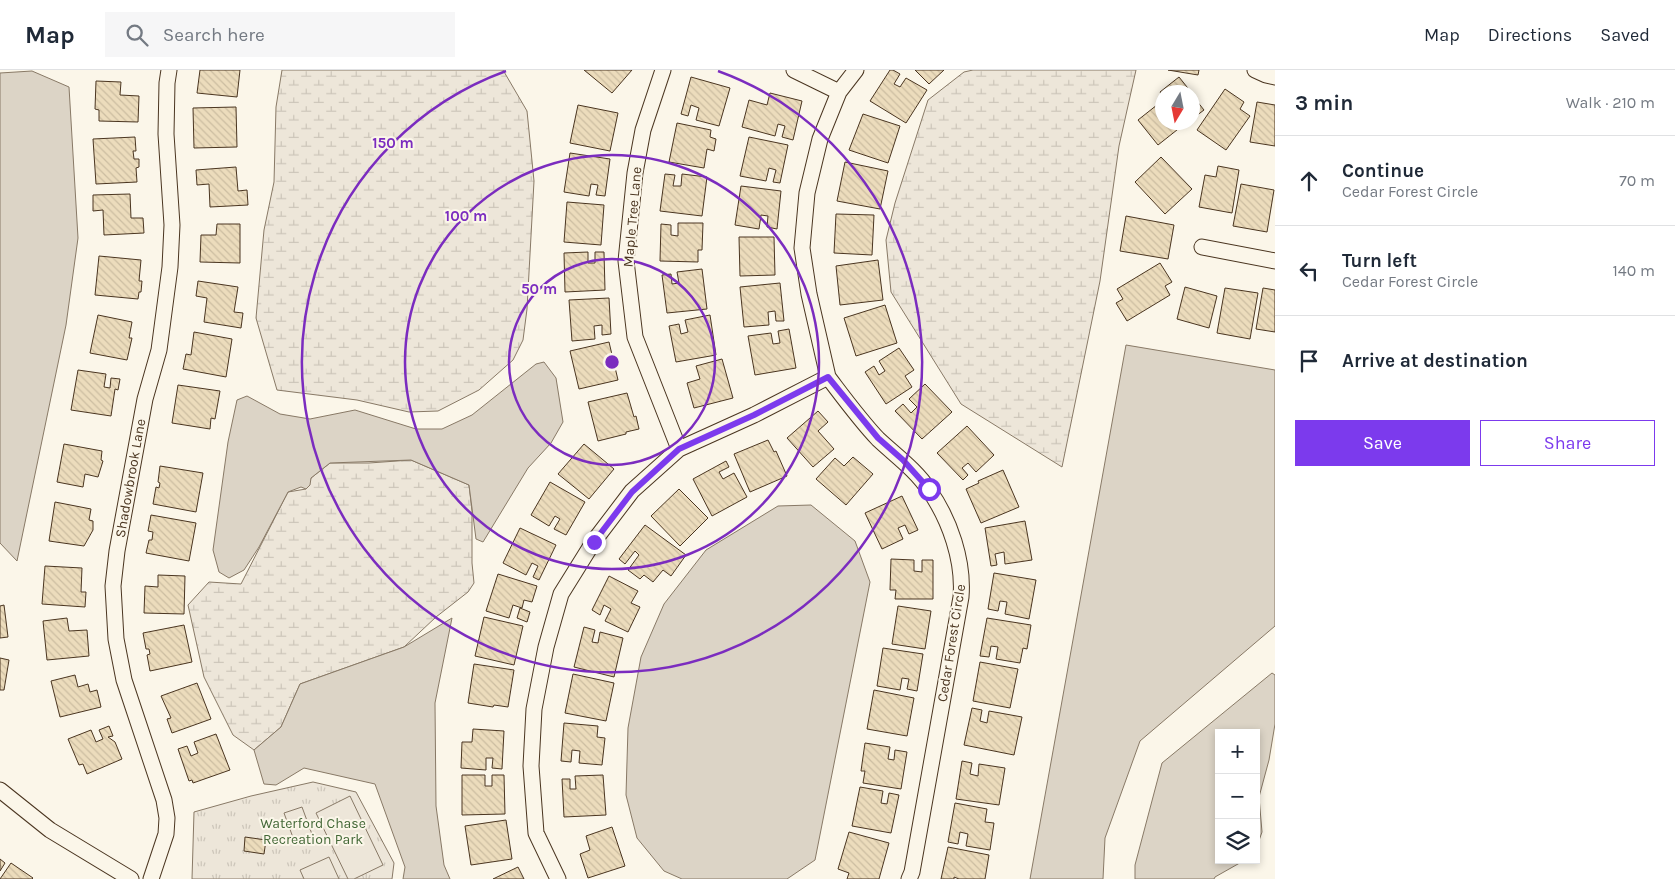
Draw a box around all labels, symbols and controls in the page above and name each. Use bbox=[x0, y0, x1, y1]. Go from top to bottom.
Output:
search box bbox=[105, 12, 455, 57]
text: Map bbox=[25, 21, 75, 49]
icon: search bbox=[123, 21, 151, 49]
text: Search here bbox=[163, 24, 265, 46]
text: Map bbox=[1424, 24, 1460, 46]
text: Directions bbox=[1488, 24, 1572, 46]
text: Saved bbox=[1600, 24, 1650, 46]
north arrow bbox=[1155, 85, 1200, 130]
text: 3 min bbox=[1295, 91, 1353, 115]
text: Walk · 210 m bbox=[1566, 93, 1655, 112]
text: 150 m bbox=[372, 134, 414, 152]
text: Continue bbox=[1342, 160, 1424, 182]
street label: Maple Tree Lane bbox=[620, 166, 645, 268]
icon: ahead bbox=[1295, 167, 1323, 195]
text: 70 m bbox=[1619, 171, 1655, 190]
text: Cedar Forest Circle bbox=[1342, 182, 1478, 201]
text: 100 m bbox=[445, 207, 487, 225]
text: Turn left bbox=[1342, 250, 1417, 272]
icon: left bbox=[1295, 257, 1323, 285]
text: 140 m bbox=[1613, 261, 1655, 280]
text: Cedar Forest Circle bbox=[1342, 272, 1478, 291]
text: 50 m bbox=[521, 280, 557, 298]
icon: arrive bbox=[1295, 347, 1323, 375]
text: Arrive at destination bbox=[1342, 350, 1528, 372]
centre of rings bbox=[603, 353, 621, 371]
street label: Shadowbrook Lane bbox=[112, 417, 149, 539]
button: Save bbox=[1295, 420, 1470, 466]
button: Share bbox=[1480, 420, 1655, 466]
route start bbox=[918, 478, 941, 501]
route end bbox=[583, 531, 606, 554]
street label: Cedar Forest Circle bbox=[934, 583, 969, 703]
map controls bbox=[1215, 729, 1260, 864]
button: + bbox=[1215, 729, 1260, 774]
button: − bbox=[1215, 774, 1260, 819]
park label: Waterford Chase Recreation Park bbox=[260, 815, 366, 848]
button: layers bbox=[1215, 819, 1260, 864]

